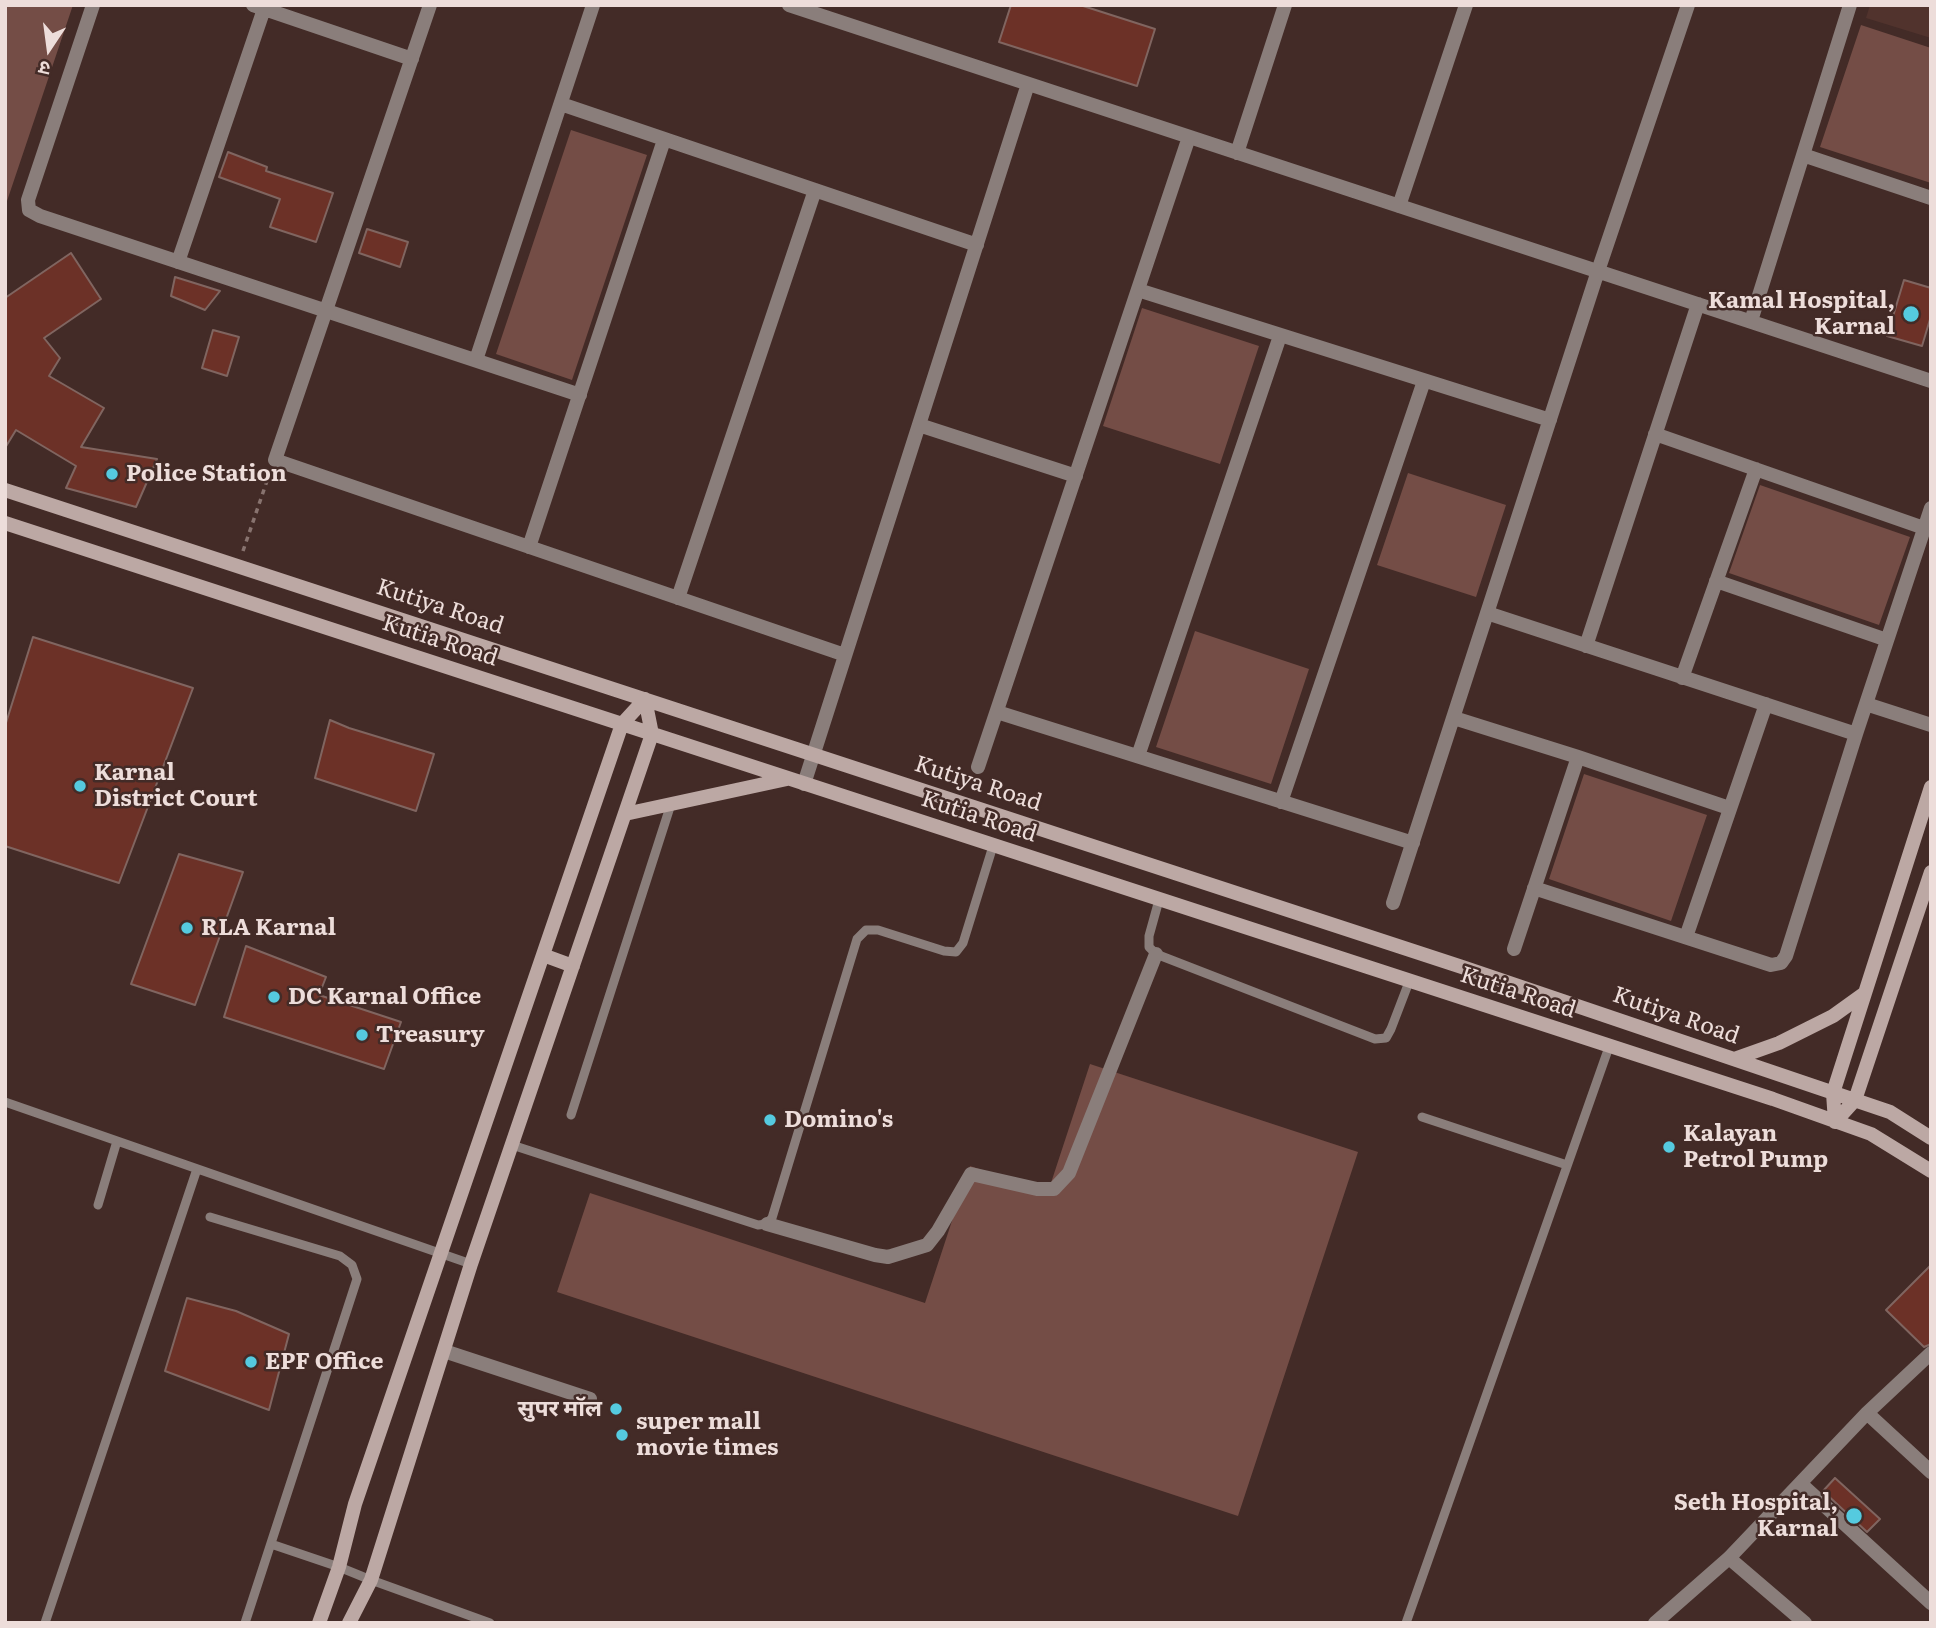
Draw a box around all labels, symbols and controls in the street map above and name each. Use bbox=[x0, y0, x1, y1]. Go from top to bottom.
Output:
north arrow bbox=[14, 14, 84, 84]
text: उ bbox=[36, 55, 53, 84]
place label: Kamal Hospital, Karnal bbox=[1708, 287, 1895, 341]
marker: Kamal Hospital, Karnal bbox=[1901, 304, 1921, 324]
place label: Police Station bbox=[126, 460, 287, 488]
marker: Police Station bbox=[104, 466, 120, 482]
street label: Kutiya Road bbox=[373, 573, 507, 641]
street label: Kutia Road bbox=[379, 609, 501, 673]
street label: Kutiya Road bbox=[911, 750, 1045, 818]
place label: Karnal District Court bbox=[94, 759, 258, 813]
marker: Karnal District Court bbox=[72, 778, 88, 794]
street label: Kutia Road bbox=[918, 785, 1040, 849]
place label: RLA Karnal bbox=[201, 914, 336, 942]
marker: RLA Karnal bbox=[179, 920, 195, 936]
street label: Kutia Road bbox=[1457, 961, 1579, 1025]
street label: Kutiya Road bbox=[1609, 981, 1743, 1051]
place label: DC Karnal Office bbox=[288, 983, 481, 1011]
marker: DC Karnal Office bbox=[266, 989, 282, 1005]
place label: Treasury bbox=[376, 1021, 485, 1049]
marker: Treasury bbox=[354, 1027, 370, 1043]
place label: Domino's bbox=[784, 1106, 893, 1134]
marker: Domino's bbox=[762, 1112, 778, 1128]
place label: Kalayan Petrol Pump bbox=[1683, 1120, 1828, 1174]
marker: Kalayan Petrol Pump bbox=[1661, 1139, 1677, 1155]
place label: EPF Office bbox=[265, 1348, 384, 1376]
marker: EPF Office bbox=[243, 1354, 259, 1370]
place label: सुपर मॉल bbox=[517, 1395, 602, 1423]
marker: सुपर मॉल bbox=[608, 1401, 624, 1417]
place label: super mall movie times bbox=[636, 1408, 779, 1462]
marker: super mall movie times bbox=[614, 1427, 630, 1443]
place label: Seth Hospital, Karnal bbox=[1674, 1489, 1838, 1543]
marker: Seth Hospital, Karnal bbox=[1844, 1506, 1864, 1526]

